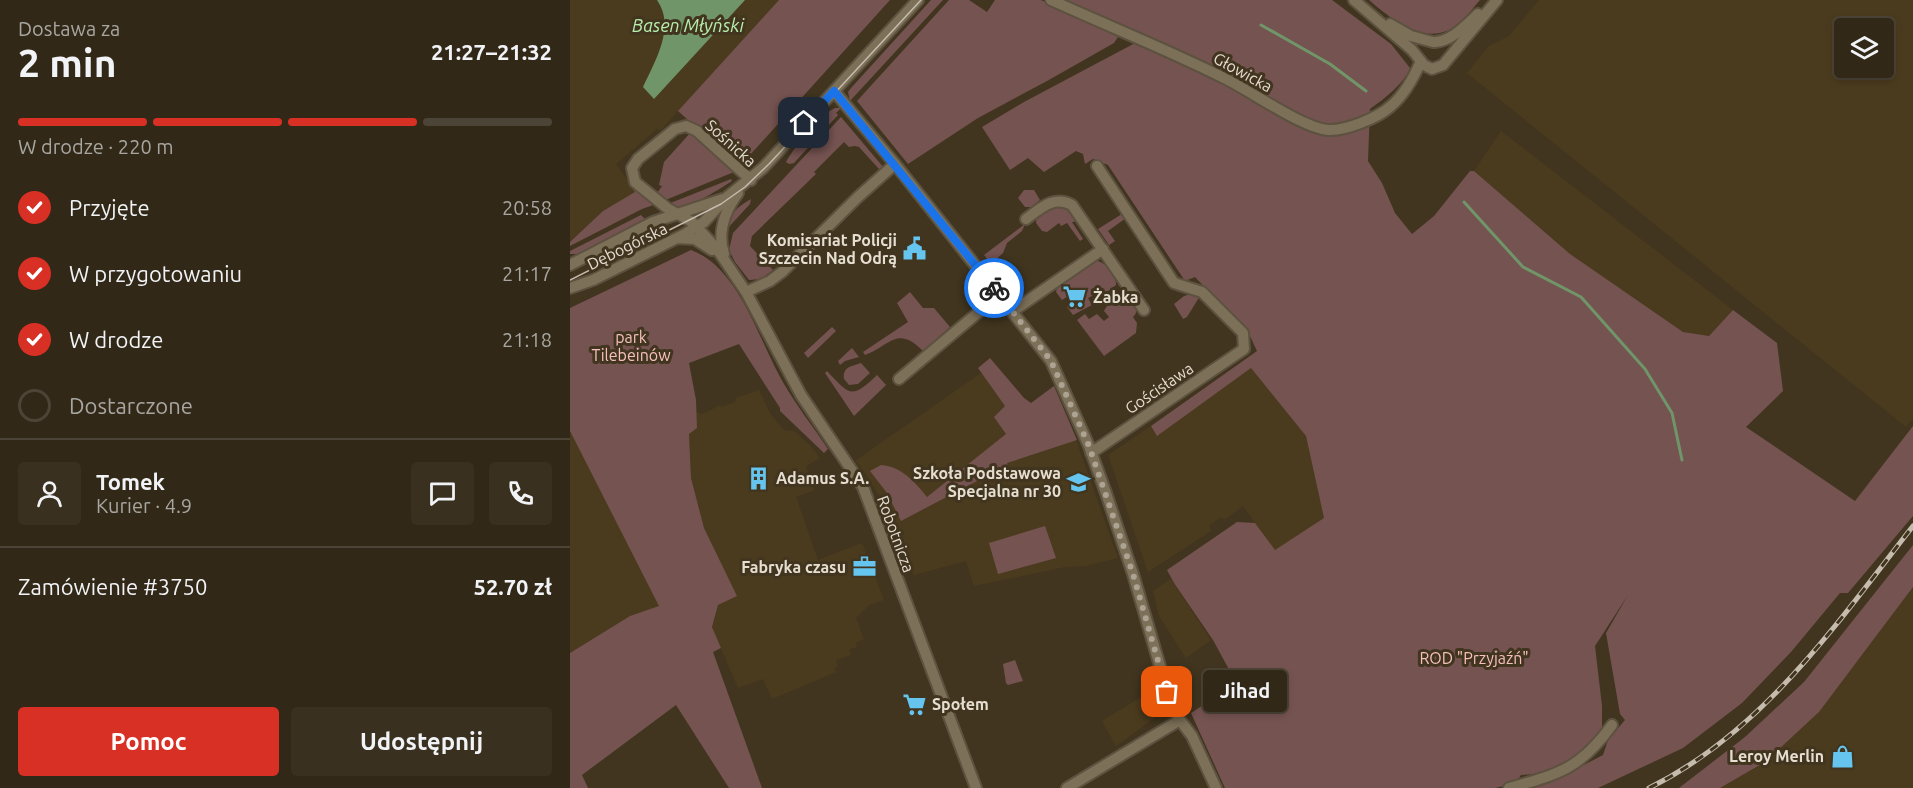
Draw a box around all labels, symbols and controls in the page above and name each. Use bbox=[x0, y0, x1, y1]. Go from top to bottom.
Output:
water label: Basen Młyński bbox=[632, 15, 744, 35]
text: Dostawa za bbox=[18, 17, 120, 40]
map controls bbox=[1834, 18, 1894, 78]
button: layers bbox=[1834, 18, 1894, 78]
text: 21:27–21:32 bbox=[431, 39, 552, 64]
text: 2 min bbox=[18, 41, 117, 84]
street label: Głowicka bbox=[1211, 49, 1275, 95]
pin bbox=[778, 97, 829, 148]
icon: home bbox=[787, 106, 820, 139]
street label: Sośnicka bbox=[702, 116, 760, 170]
text: W drodze · 220 m bbox=[18, 135, 174, 158]
icon: check bbox=[18, 191, 51, 224]
text: Przyjęte bbox=[69, 195, 150, 220]
text: 20:58 bbox=[502, 196, 552, 219]
street label: Dębogórska bbox=[584, 219, 670, 273]
place label: Komisariat Policji Szczecin Nad Odrą bbox=[759, 231, 897, 268]
public building icon: Komisariat Policji Szczecin Nad Odrą bbox=[902, 236, 928, 262]
icon: check bbox=[18, 257, 51, 290]
courier bbox=[964, 258, 1024, 318]
text: W przygotowaniu bbox=[69, 261, 242, 286]
text: 21:17 bbox=[502, 262, 552, 285]
icon: bike bbox=[978, 272, 1011, 305]
supermarket icon: Żabka bbox=[1062, 284, 1088, 310]
place label: Żabka bbox=[1093, 288, 1139, 306]
icon: check bbox=[18, 323, 51, 356]
text: W drodze bbox=[69, 327, 163, 352]
text: 21:18 bbox=[502, 328, 552, 351]
park label: park Tilebeinów bbox=[591, 328, 671, 364]
street label: Gościsława bbox=[1121, 359, 1197, 417]
text: Dostarczone bbox=[69, 393, 193, 418]
button: person bbox=[18, 462, 81, 525]
button: chat bbox=[411, 462, 474, 525]
button: phone bbox=[489, 462, 552, 525]
place label: Szkoła Podstawowa Specjalna nr 30 bbox=[913, 464, 1061, 500]
building icon: Adamus S.A. bbox=[745, 465, 771, 491]
text: Tomek bbox=[96, 469, 165, 494]
place label: Adamus S.A. bbox=[776, 469, 869, 487]
school or university icon: Szkoła Podstawowa Specjalna nr 30 bbox=[1066, 469, 1092, 495]
street label: Robotnicza bbox=[874, 493, 918, 575]
text: Kurier · 4.9 bbox=[96, 494, 192, 517]
office icon: Fabryka czasu bbox=[851, 554, 877, 580]
place label: Fabryka czasu bbox=[741, 558, 846, 576]
text: Zamówienie #3750 bbox=[18, 574, 207, 599]
text: 52.70 zł bbox=[473, 574, 552, 599]
park label: ROD "Przyjaźń" bbox=[1419, 649, 1529, 667]
pin bbox=[1141, 666, 1192, 717]
callout: Jihad bbox=[1203, 671, 1287, 713]
icon: bag bbox=[1150, 675, 1183, 708]
text: Jihad bbox=[1220, 679, 1270, 702]
supermarket icon: Społem bbox=[901, 691, 927, 717]
place label: Społem bbox=[932, 695, 989, 713]
button: Pomoc bbox=[18, 707, 279, 776]
button: Udostępnij bbox=[291, 707, 552, 776]
shop icon: Leroy Merlin bbox=[1829, 743, 1855, 769]
place label: Leroy Merlin bbox=[1729, 747, 1824, 765]

